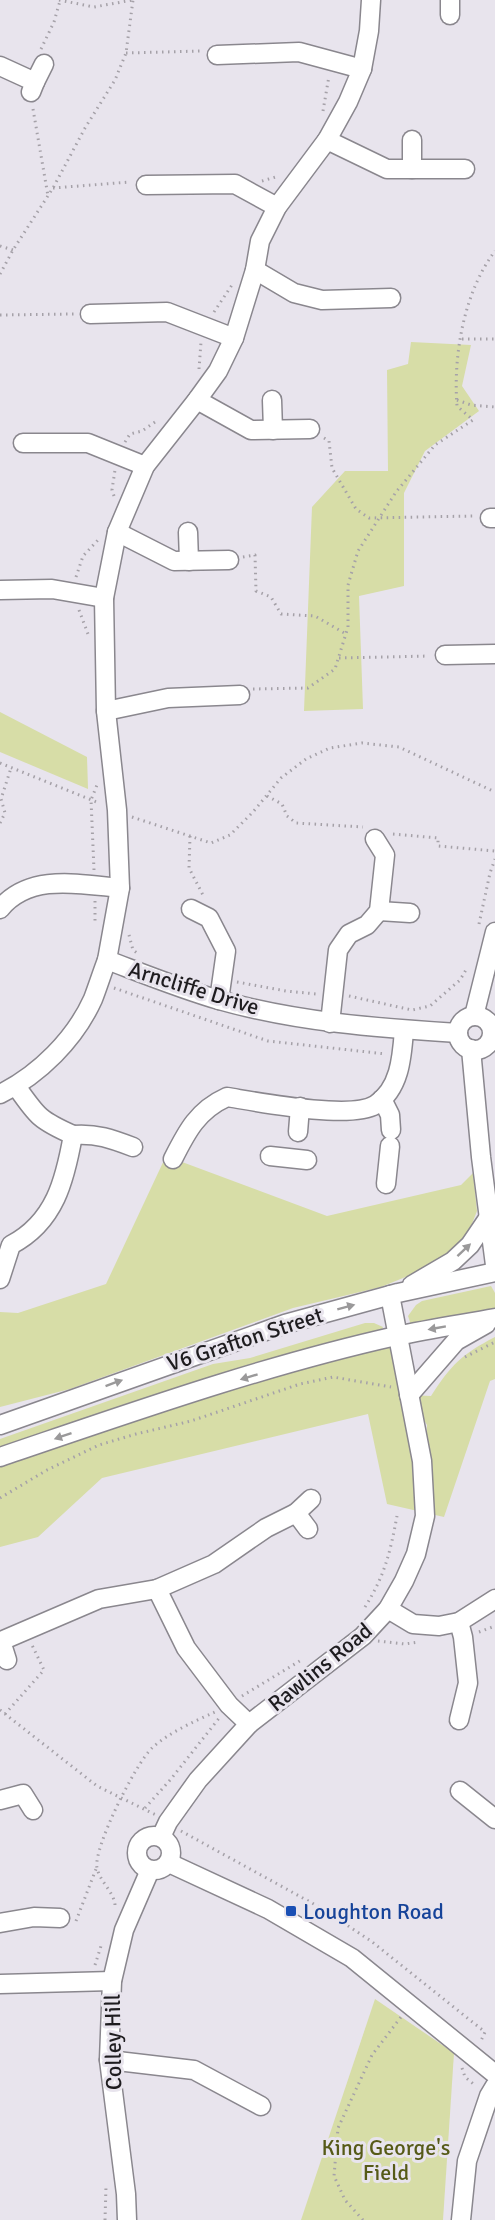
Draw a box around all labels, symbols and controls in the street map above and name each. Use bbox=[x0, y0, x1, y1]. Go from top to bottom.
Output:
street label: Arncliffe Drive bbox=[125, 955, 263, 1021]
one-way arrow bbox=[457, 1243, 472, 1257]
street label: V6 Grafton Street bbox=[164, 1301, 327, 1377]
one-way arrow bbox=[337, 1302, 355, 1311]
one-way arrow bbox=[428, 1324, 447, 1333]
one-way arrow bbox=[240, 1373, 258, 1382]
one-way arrow bbox=[105, 1378, 123, 1388]
one-way arrow bbox=[54, 1432, 72, 1441]
street label: Rawlins Road bbox=[263, 1617, 377, 1717]
place label: Loughton Road bbox=[303, 1898, 444, 1925]
marker: Loughton Road bbox=[284, 1904, 298, 1918]
street label: Colley Hill bbox=[99, 1994, 127, 2090]
park label: King George's Field bbox=[322, 2134, 450, 2186]

